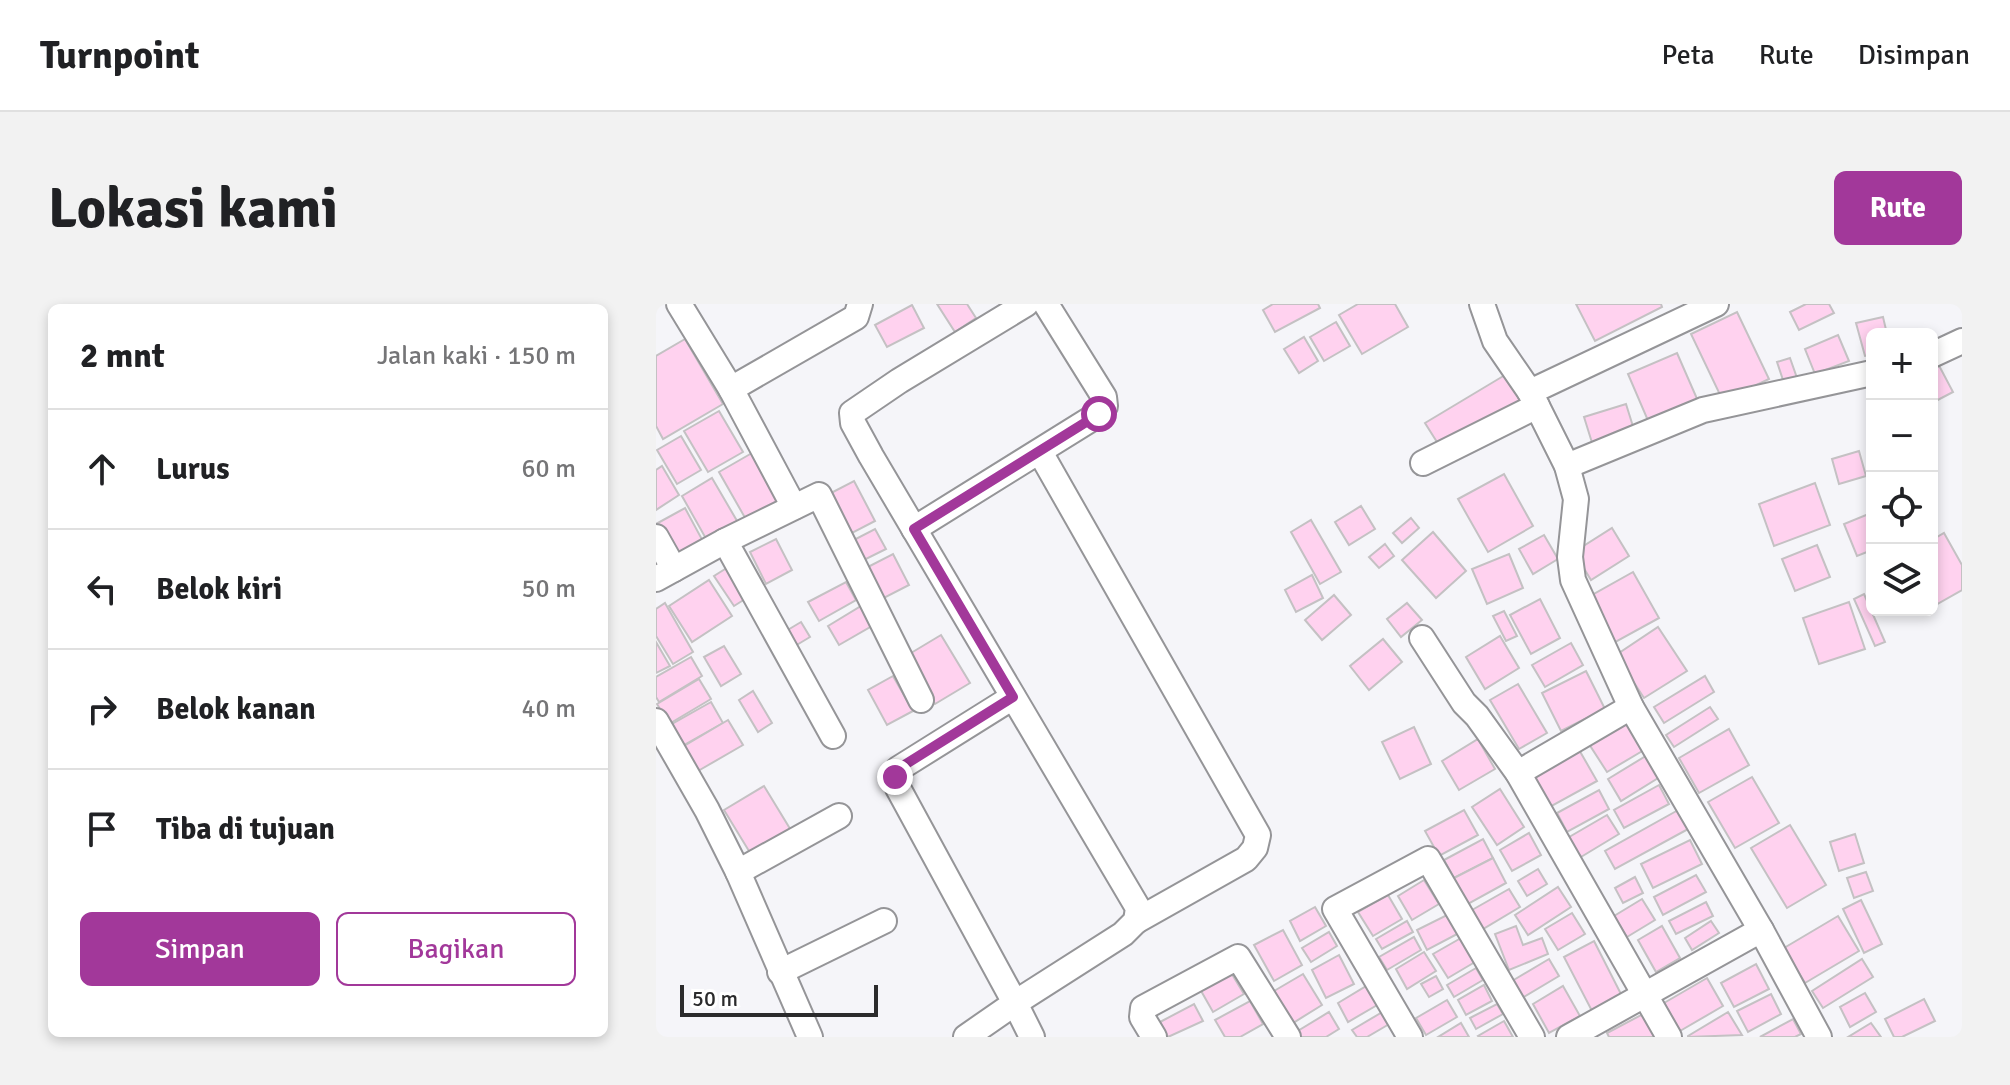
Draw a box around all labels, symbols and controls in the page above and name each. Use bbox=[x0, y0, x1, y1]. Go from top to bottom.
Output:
text: Turnpoint bbox=[40, 32, 199, 79]
text: Peta bbox=[1662, 38, 1715, 72]
text: Rute bbox=[1759, 38, 1814, 72]
text: Disimpan bbox=[1858, 38, 1970, 72]
button: Rute bbox=[1834, 171, 1962, 245]
text: Lokasi kami bbox=[48, 174, 338, 243]
map controls bbox=[1866, 328, 1938, 616]
button: + bbox=[1866, 328, 1938, 400]
text: 2 mnt bbox=[80, 335, 165, 377]
text: Jalan kaki · 150 m bbox=[377, 340, 576, 372]
route start bbox=[1081, 396, 1117, 432]
button: − bbox=[1866, 400, 1938, 472]
icon: ahead bbox=[80, 447, 124, 491]
text: Lurus bbox=[156, 451, 230, 488]
text: 60 m bbox=[521, 453, 576, 485]
button: locate bbox=[1866, 472, 1938, 544]
button: layers bbox=[1866, 544, 1938, 616]
icon: left bbox=[80, 567, 124, 611]
text: Belok kiri bbox=[156, 571, 282, 608]
text: 50 m bbox=[521, 573, 576, 605]
icon: right bbox=[80, 687, 124, 731]
text: Belok kanan bbox=[156, 691, 316, 728]
text: 40 m bbox=[521, 693, 576, 725]
route end bbox=[877, 759, 913, 795]
icon: arrive bbox=[80, 807, 124, 851]
text: Tiba di tujuan bbox=[156, 811, 335, 848]
button: Simpan bbox=[80, 912, 320, 986]
button: Bagikan bbox=[336, 912, 576, 986]
scale bar bbox=[680, 981, 878, 1017]
text: 50 m bbox=[692, 985, 738, 1012]

